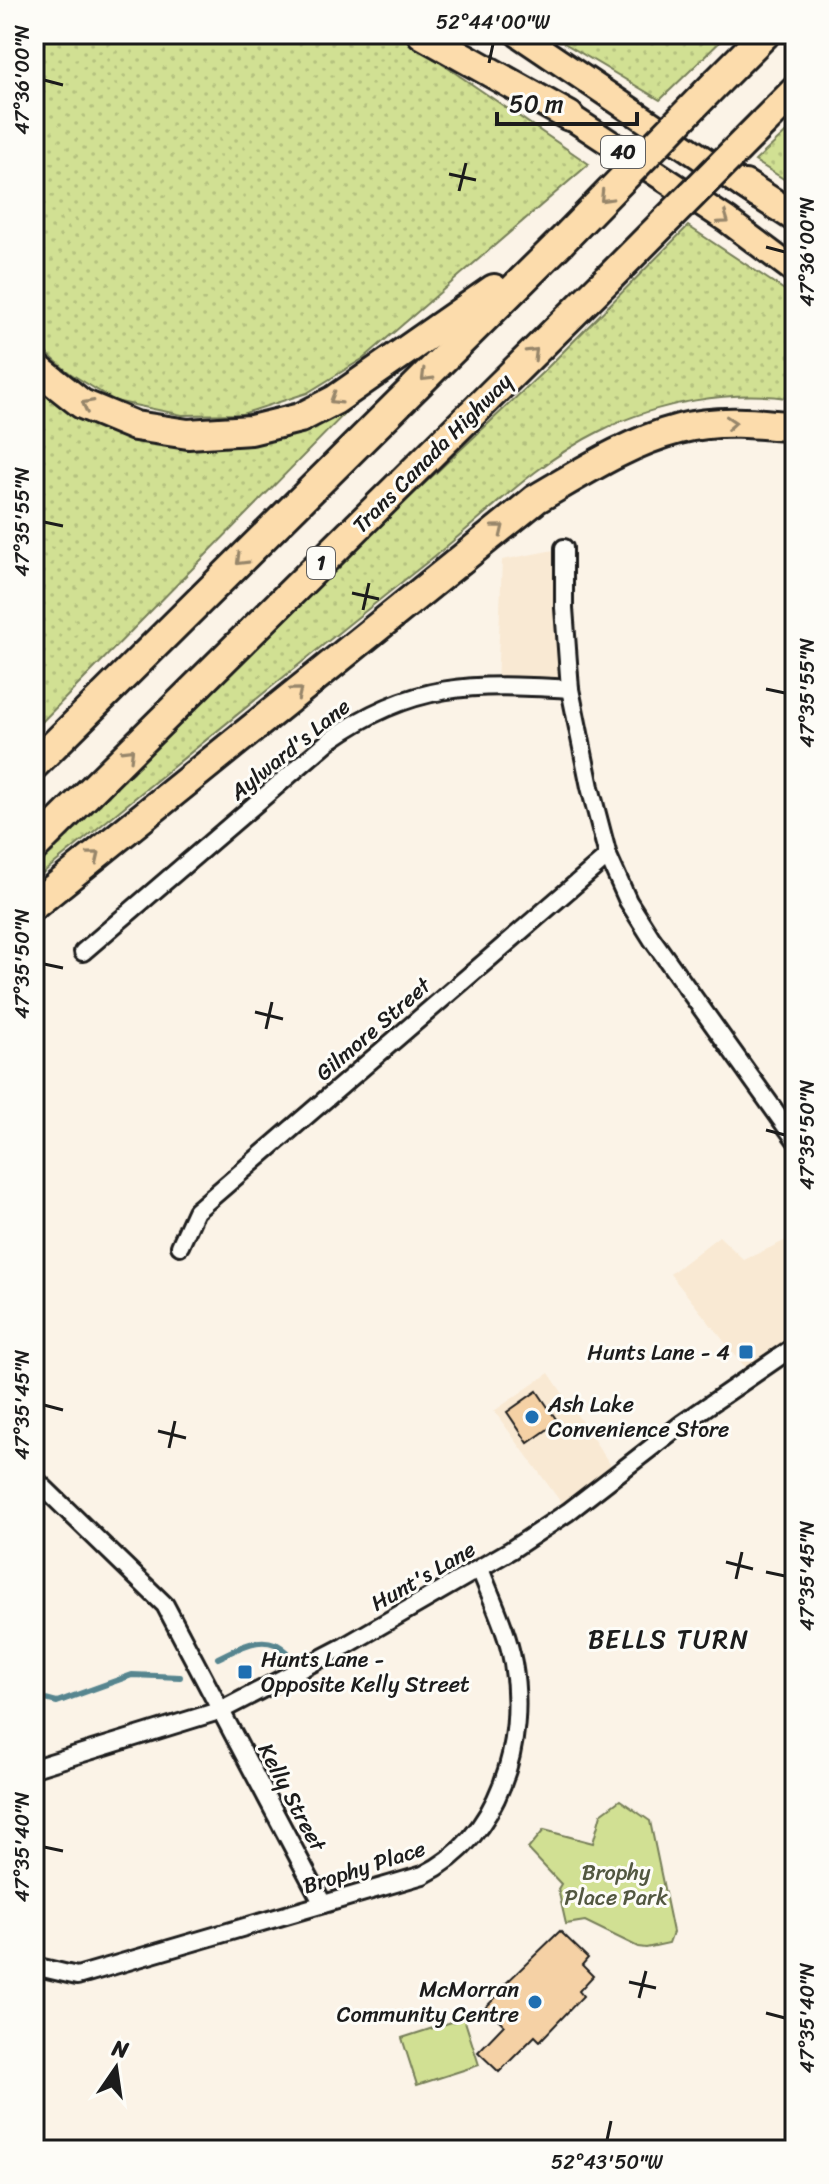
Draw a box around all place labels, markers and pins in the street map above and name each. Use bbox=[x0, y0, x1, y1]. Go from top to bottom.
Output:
place label: Hunts Lane - 4 bbox=[587, 1333, 730, 1372]
marker: Hunts Lane - 4 bbox=[737, 1343, 755, 1361]
place label: Ash Lake Convenience Store bbox=[547, 1385, 729, 1449]
marker: Ash Lake Convenience Store bbox=[523, 1408, 541, 1426]
place label: Hunts Lane - Opposite Kelly Street bbox=[261, 1640, 470, 1704]
marker: Hunts Lane - Opposite Kelly Street bbox=[236, 1663, 254, 1681]
place label: McMorran Community Centre bbox=[337, 1970, 519, 2034]
marker: McMorran Community Centre bbox=[526, 1993, 544, 2011]

